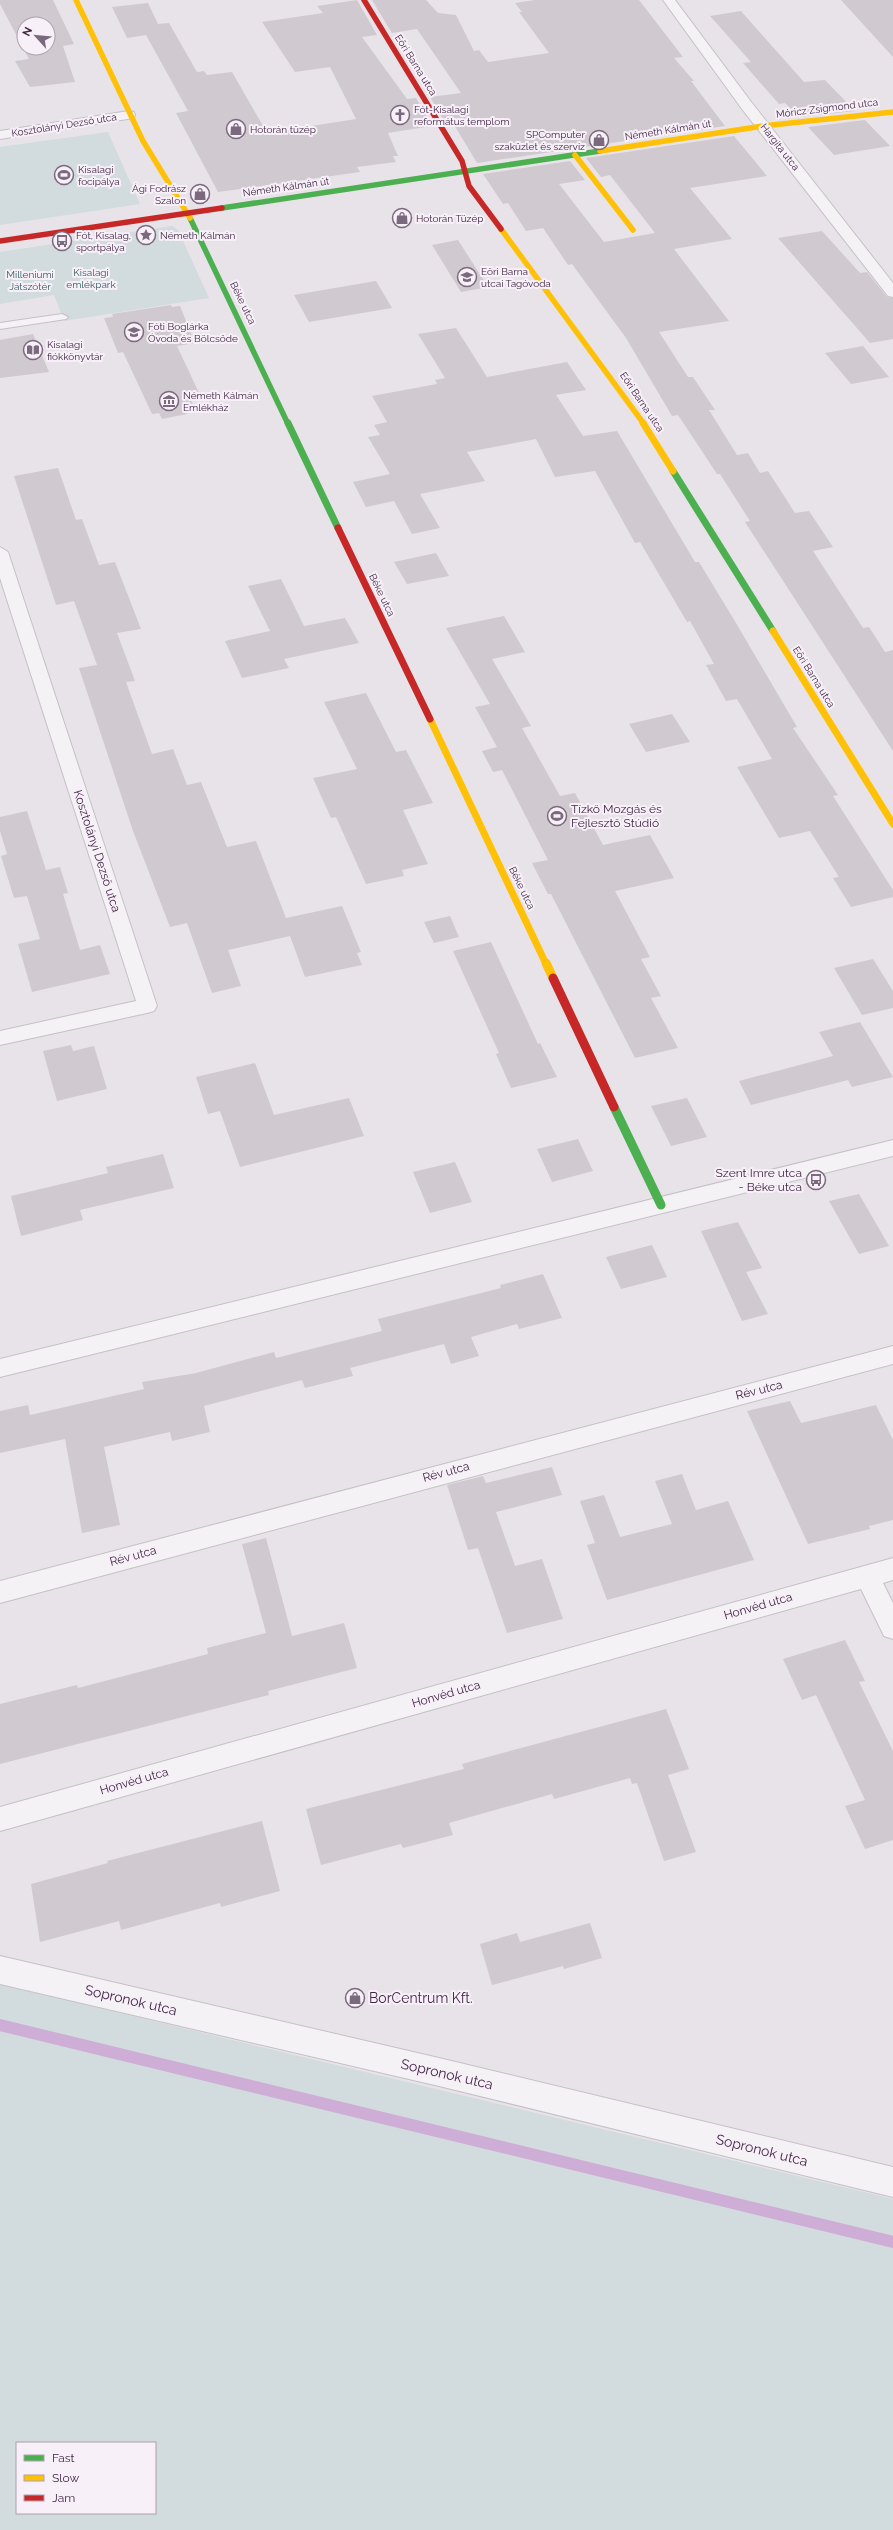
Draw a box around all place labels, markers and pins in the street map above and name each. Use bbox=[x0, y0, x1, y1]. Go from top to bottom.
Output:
church icon: Fót-Kisalagi református templom bbox=[389, 104, 411, 126]
place label: Fót-Kisalagi református templom bbox=[414, 104, 509, 127]
shop icon: Hotorán tűzép bbox=[225, 118, 247, 140]
place label: Hotorán tűzép bbox=[250, 124, 316, 135]
place label: SPComputer szaküzlet és szerviz bbox=[494, 129, 585, 152]
shop icon: SPComputer szaküzlet és szerviz bbox=[588, 129, 610, 151]
sports icon: Kisalagi focipálya bbox=[53, 164, 75, 186]
place label: Kisalagi focipálya bbox=[78, 164, 120, 187]
place label: Ági Fodrász Szalon bbox=[132, 183, 186, 206]
shop icon: Ági Fodrász Szalon bbox=[189, 183, 211, 205]
shop icon: Hotorán Tüzép bbox=[391, 207, 413, 229]
place label: Hotorán Tüzép bbox=[416, 213, 483, 224]
place icon: Németh Kálmán bbox=[135, 224, 157, 246]
bus stop icon: Fót, Kisalag, sportpálya bbox=[51, 230, 73, 252]
place label: Fót, Kisalag, sportpálya bbox=[76, 230, 131, 253]
place label: Németh Kálmán bbox=[160, 230, 235, 241]
school or university icon: Eőri Barna utcai Tagóvoda bbox=[456, 266, 478, 288]
place label: Eőri Barna utcai Tagóvoda bbox=[481, 266, 551, 289]
school or university icon: Fóti Boglárka Óvoda és Bölcsőde bbox=[123, 321, 145, 343]
place label: Fóti Boglárka Óvoda és Bölcsőde bbox=[148, 321, 238, 344]
library icon: Kisalagi fiókkönyvtár bbox=[22, 339, 44, 361]
place label: Kisalagi fiókkönyvtár bbox=[47, 339, 104, 362]
museum icon: Németh Kálmán Emlékház bbox=[158, 390, 180, 412]
place label: Németh Kálmán Emlékház bbox=[183, 390, 258, 413]
place label: Tízkő Mozgás és Fejlesztő Stúdió bbox=[571, 802, 662, 830]
sports icon: Tízkő Mozgás és Fejlesztő Stúdió bbox=[546, 805, 568, 827]
place label: Szent Imre utca - Béke utca bbox=[716, 1166, 802, 1194]
bus stop icon: Szent Imre utca - Béke utca bbox=[805, 1169, 827, 1191]
shop icon: BorCentrum Kft. bbox=[344, 1987, 366, 2009]
place label: BorCentrum Kft. bbox=[369, 1990, 473, 2006]

